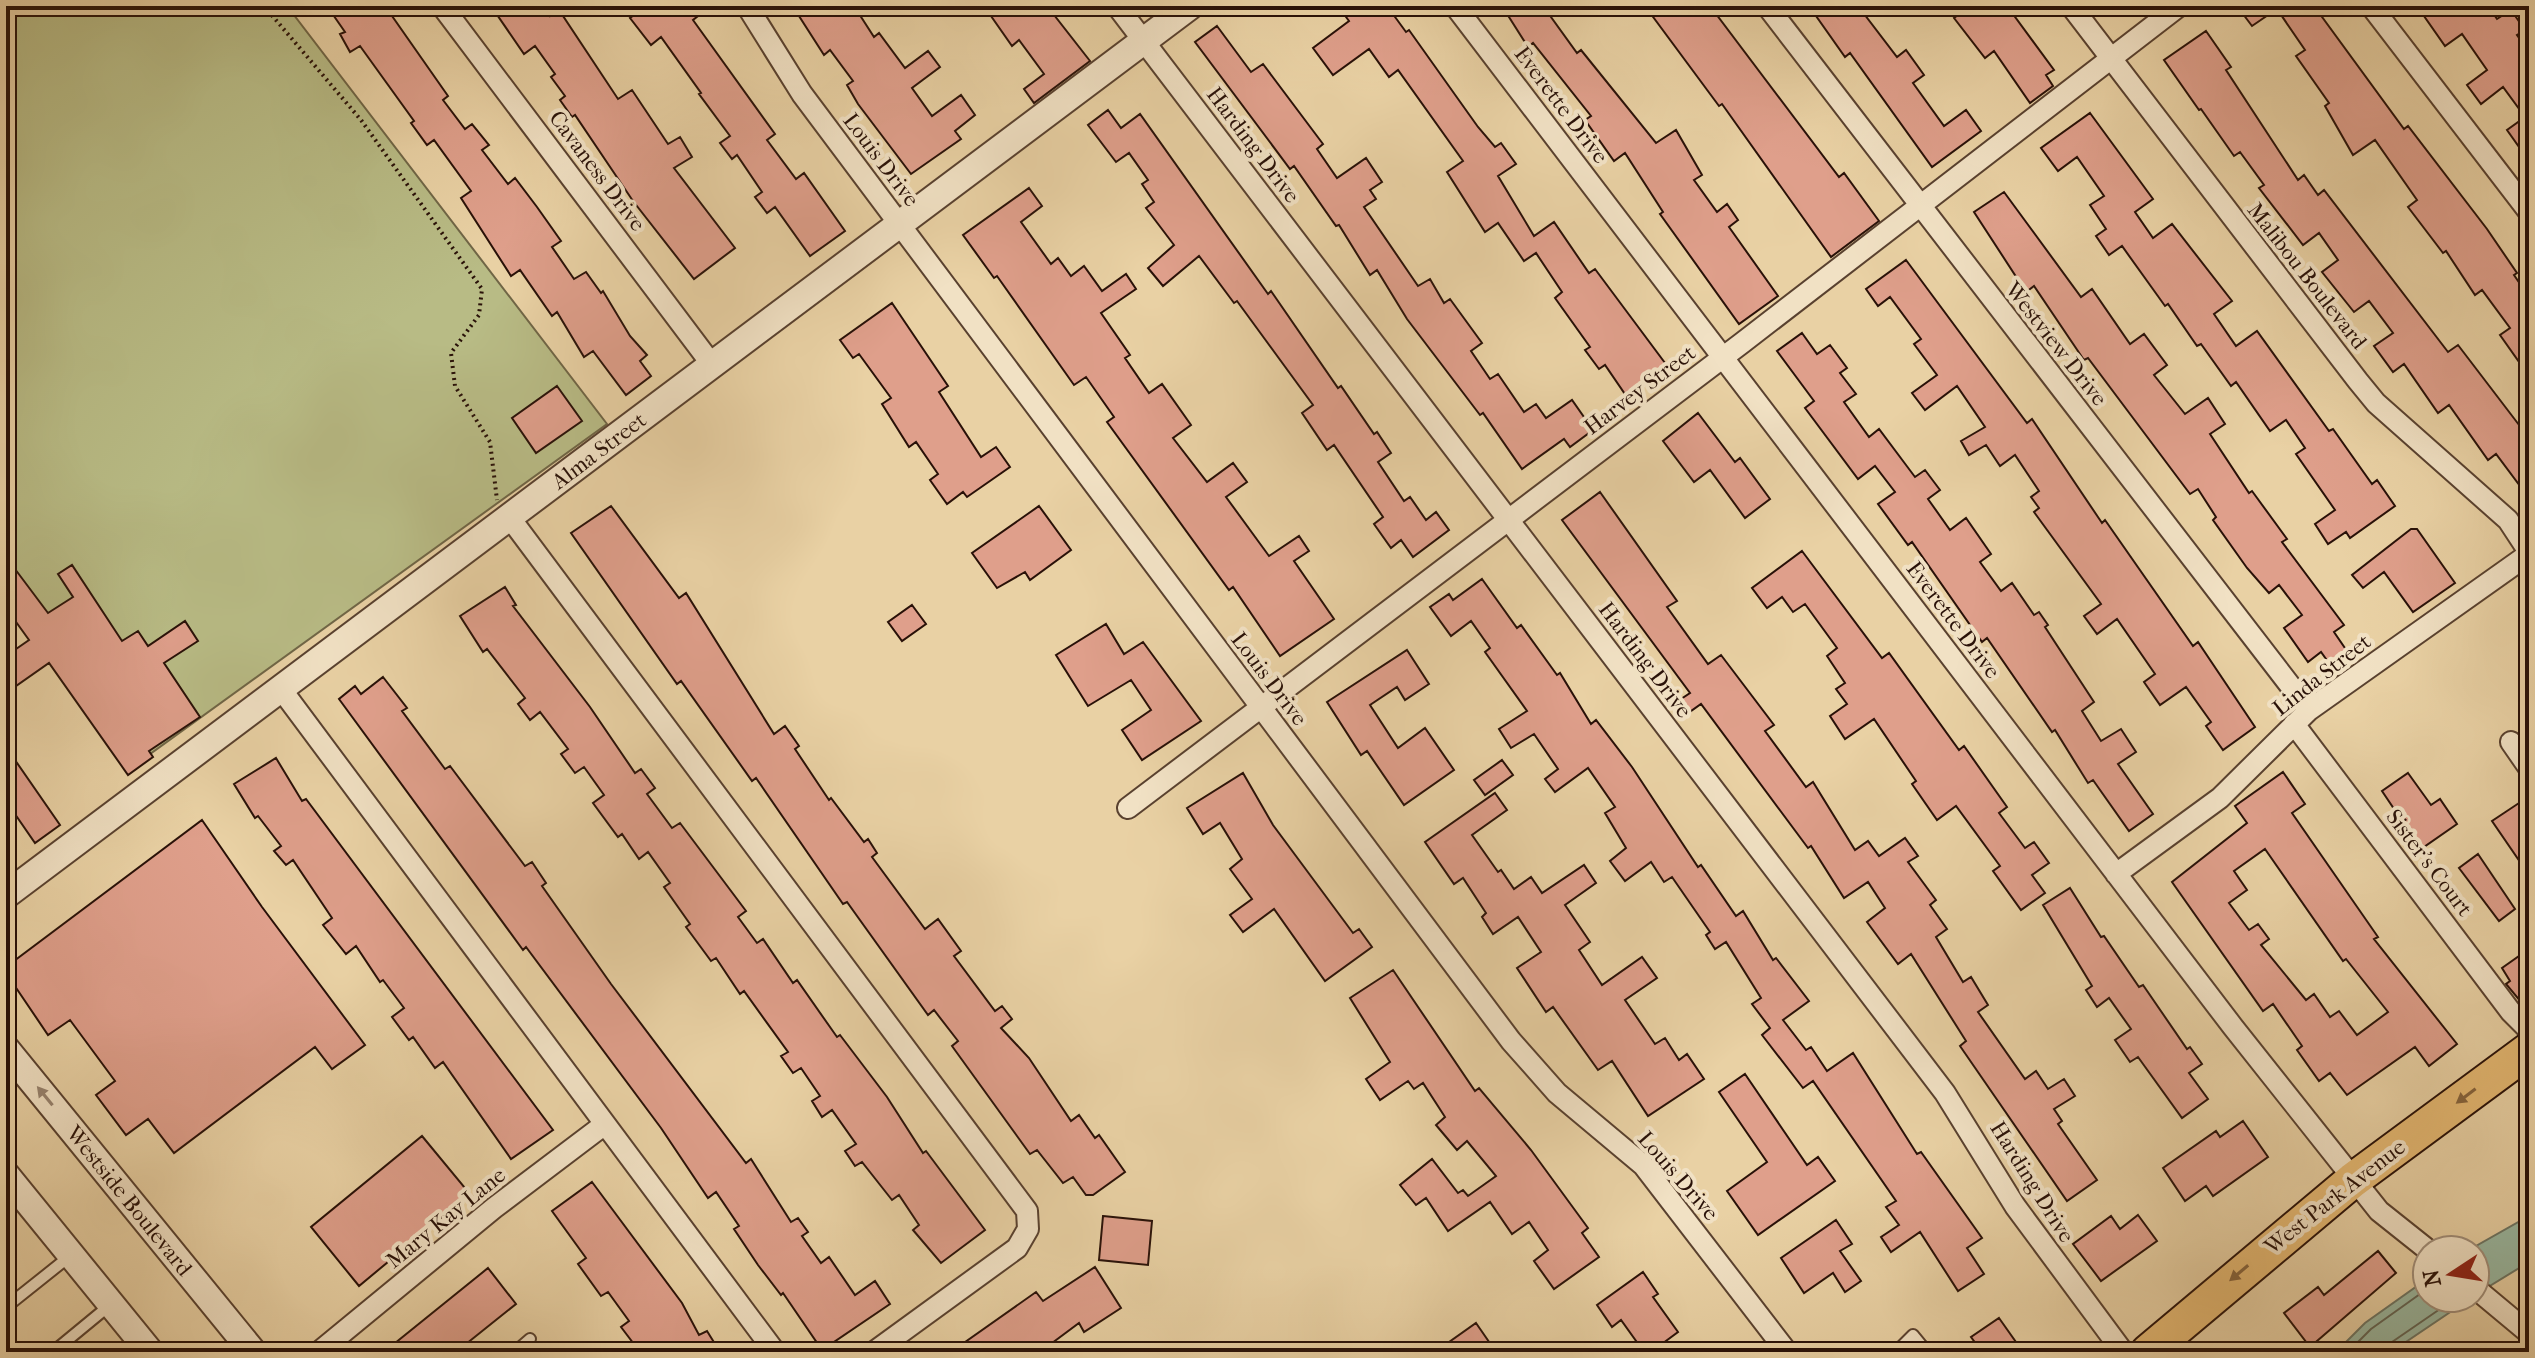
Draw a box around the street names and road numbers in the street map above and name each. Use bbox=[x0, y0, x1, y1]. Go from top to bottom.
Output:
street label: Everette Drive bbox=[1509, 41, 1613, 169]
street label: Harding Drive bbox=[1201, 82, 1305, 208]
street label: Cavaness Drive bbox=[543, 106, 651, 236]
street label: Louis Drive bbox=[838, 108, 925, 212]
street label: Malibou Boulevard bbox=[2242, 198, 2373, 355]
street label: Westview Drive bbox=[1999, 276, 2112, 411]
street label: Harvey Street bbox=[1579, 340, 1701, 440]
street label: Alma Street bbox=[546, 407, 652, 496]
street label: Everette Drive bbox=[1901, 556, 2005, 684]
street label: Harding Drive bbox=[1593, 597, 1697, 723]
street label: Louis Drive bbox=[1226, 627, 1313, 731]
street label: Linda Street bbox=[2268, 629, 2376, 721]
street label: Sister's Court bbox=[2380, 804, 2478, 922]
street label: Harding Drive bbox=[1984, 1117, 2080, 1248]
street label: Westside Boulevard bbox=[60, 1120, 198, 1282]
street label: Louis Drive bbox=[1632, 1126, 1724, 1226]
street label: West Park Avenue bbox=[2259, 1134, 2411, 1261]
street label: Mary Kay Lane bbox=[381, 1162, 511, 1274]

